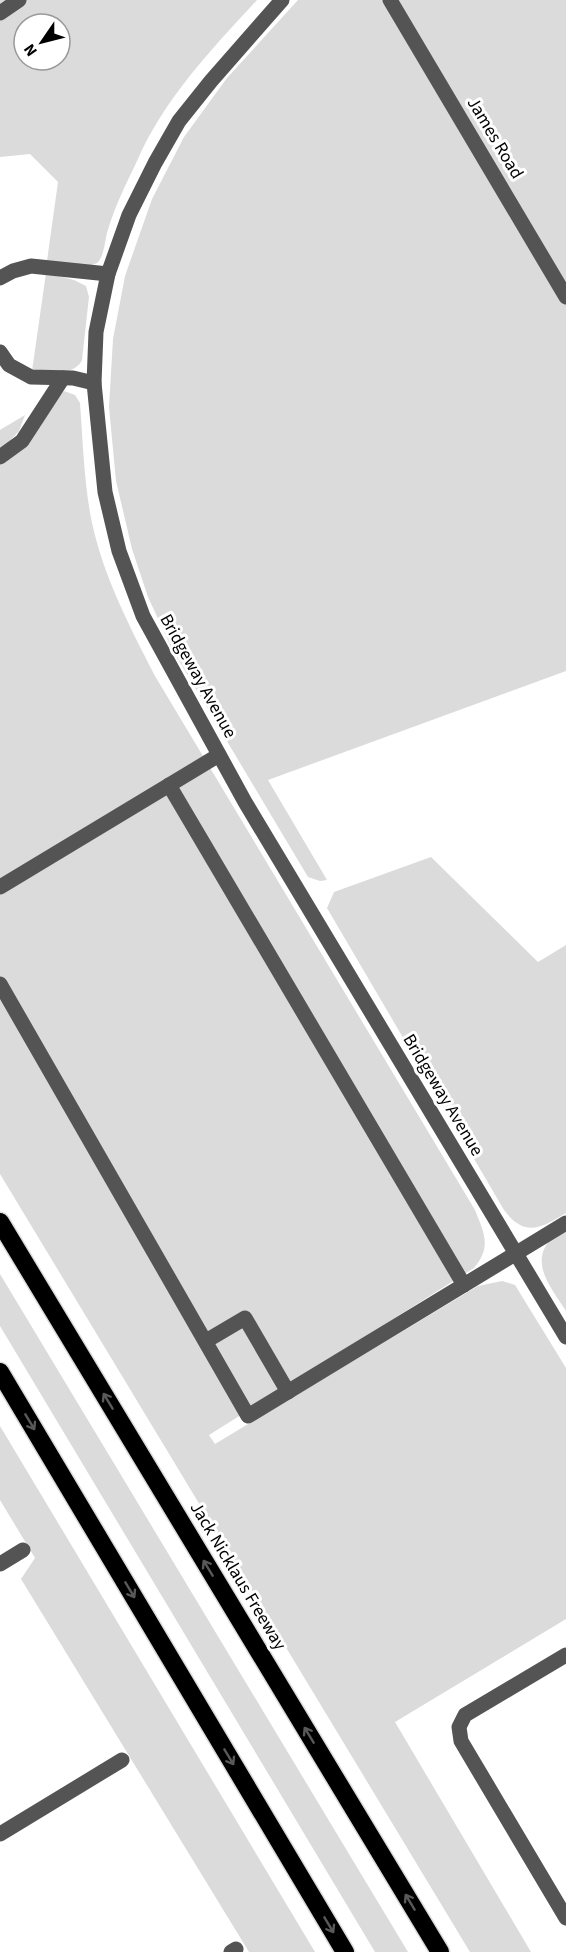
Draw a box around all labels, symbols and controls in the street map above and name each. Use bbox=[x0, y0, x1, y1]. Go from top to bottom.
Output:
north arrow bbox=[12, 12, 72, 72]
text: N bbox=[18, 39, 43, 61]
street label: James Road bbox=[461, 92, 529, 184]
street label: Bridgeway Avenue bbox=[154, 609, 243, 743]
street label: Bridgeway Avenue bbox=[397, 1029, 489, 1161]
one-way arrow bbox=[101, 1393, 113, 1410]
one-way arrow bbox=[24, 1413, 36, 1430]
street label: Jack Nicklaus Freeway bbox=[184, 1497, 293, 1655]
one-way arrow bbox=[202, 1560, 214, 1577]
one-way arrow bbox=[124, 1581, 136, 1598]
one-way arrow bbox=[302, 1727, 314, 1744]
one-way arrow bbox=[224, 1748, 236, 1765]
one-way arrow bbox=[403, 1894, 415, 1911]
one-way arrow bbox=[324, 1916, 336, 1933]

